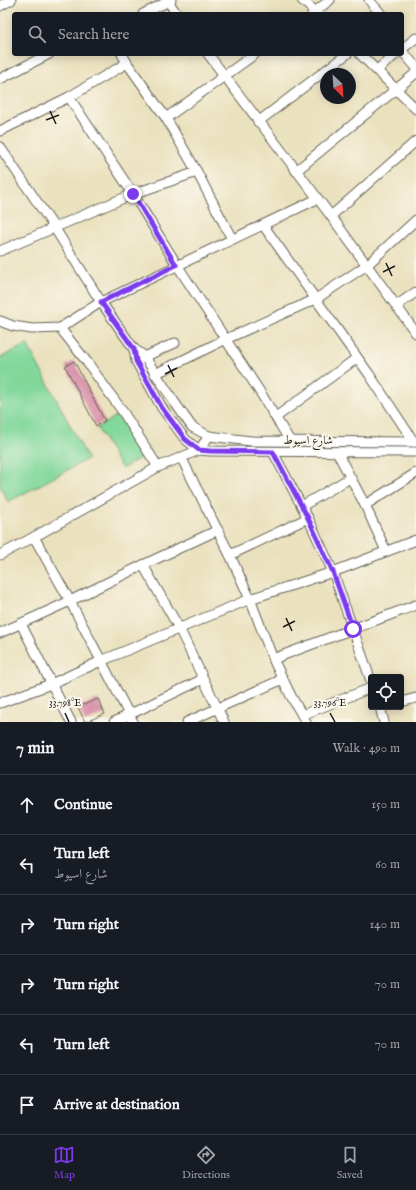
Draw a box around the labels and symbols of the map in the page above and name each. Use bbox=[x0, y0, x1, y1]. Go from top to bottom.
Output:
north arrow bbox=[320, 68, 356, 104]
route end bbox=[124, 185, 142, 203]
street label: شارع اسيوط bbox=[283, 433, 333, 451]
route start bbox=[344, 620, 362, 638]
text: 33.798°E bbox=[49, 697, 81, 710]
text: 33.796°E bbox=[314, 697, 346, 710]

